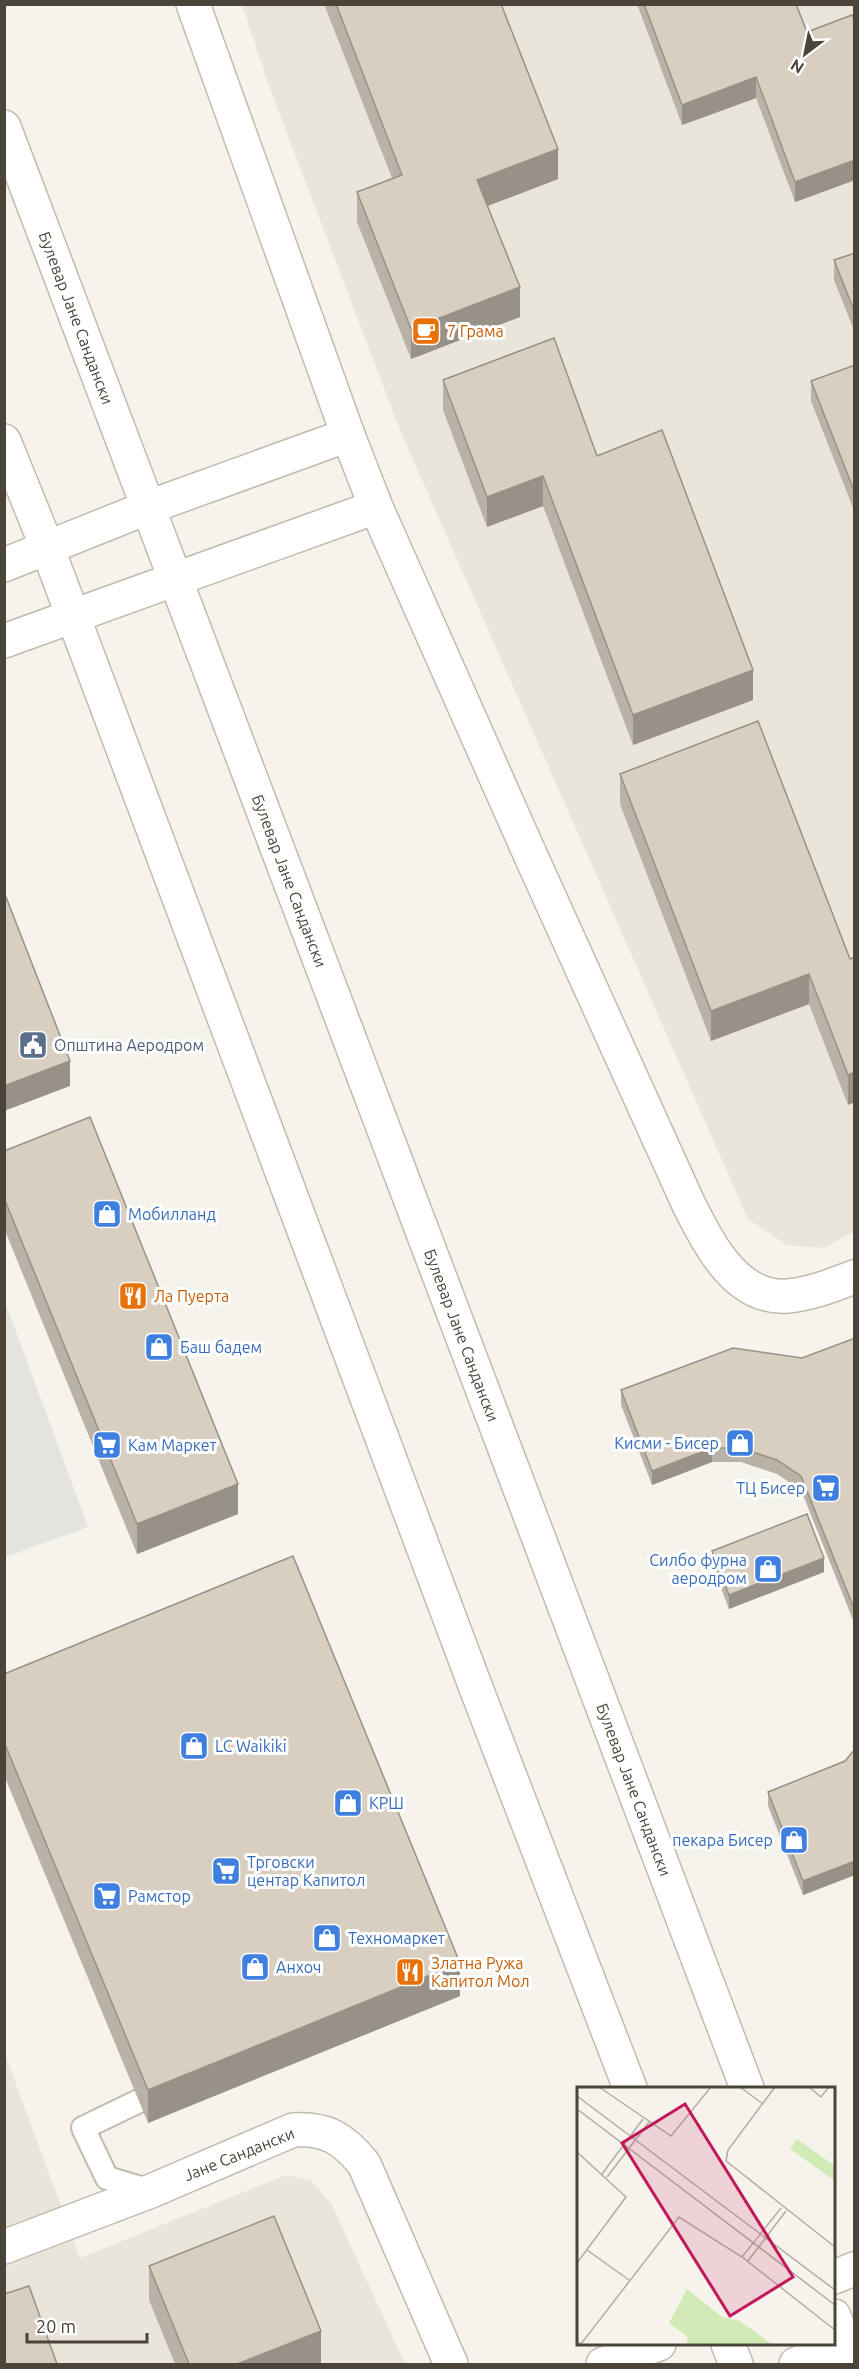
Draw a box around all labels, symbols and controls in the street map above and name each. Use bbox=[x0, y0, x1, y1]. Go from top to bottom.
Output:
north arrow bbox=[775, 24, 835, 84]
text: N bbox=[787, 56, 807, 78]
street label: Булевар Јане Сандански bbox=[35, 229, 117, 407]
cafe icon: 7 Грама bbox=[410, 315, 442, 347]
place label: 7 Грама bbox=[447, 322, 504, 340]
street label: Булевар Јане Сандански bbox=[249, 792, 330, 970]
public building icon: Општина Аеродром bbox=[17, 1029, 49, 1061]
place label: Општина Аеродром bbox=[54, 1036, 204, 1054]
shop icon: Мобилланд bbox=[91, 1198, 123, 1230]
place label: Мобилланд bbox=[128, 1205, 216, 1223]
street label: Булевар Јане Сандански bbox=[421, 1246, 503, 1424]
restaurant icon: Ла Пуерта bbox=[117, 1280, 149, 1312]
place label: Ла Пуерта bbox=[154, 1287, 229, 1305]
shop icon: Баш бадем bbox=[143, 1331, 175, 1363]
place label: Баш бадем bbox=[180, 1338, 262, 1356]
shop icon: Кисми - Бисер bbox=[724, 1427, 756, 1459]
supermarket icon: Кам Маркет bbox=[91, 1429, 123, 1461]
place label: Кисми - Бисер bbox=[614, 1434, 719, 1452]
place label: Кам Маркет bbox=[128, 1436, 217, 1454]
supermarket icon: ТЦ Бисер bbox=[810, 1472, 842, 1504]
place label: ТЦ Бисер bbox=[736, 1479, 805, 1497]
place label: Силбо фурна аеродром bbox=[649, 1551, 747, 1587]
shop icon: Силбо фурна аеродром bbox=[752, 1553, 784, 1585]
street label: Булевар Јане Сандански bbox=[593, 1701, 675, 1879]
shop icon: LC Waikiki bbox=[178, 1730, 210, 1762]
place label: LC Waikiki bbox=[215, 1737, 287, 1755]
shop icon: КРШ bbox=[332, 1787, 364, 1819]
place label: КРШ bbox=[369, 1794, 404, 1812]
shop icon: пекара Бисер bbox=[778, 1824, 810, 1856]
place label: пекара Бисер bbox=[672, 1831, 773, 1849]
place label: Трговски центар Капитол bbox=[247, 1853, 365, 1889]
supermarket icon: Трговски центар Капитол bbox=[210, 1855, 242, 1887]
supermarket icon: Рамстор bbox=[91, 1880, 123, 1912]
place label: Рамстор bbox=[128, 1887, 191, 1905]
shop icon: Техномаркет bbox=[311, 1922, 343, 1954]
place label: Техномаркет bbox=[348, 1929, 445, 1947]
shop icon: Анхоч bbox=[239, 1951, 271, 1983]
place label: Златна Ружа Капитол Мол bbox=[431, 1954, 530, 1990]
restaurant icon: Златна Ружа Капитол Мол bbox=[394, 1956, 426, 1988]
place label: Анхоч bbox=[276, 1958, 321, 1976]
inset map bbox=[577, 2087, 835, 2345]
street label: Јане Сандански bbox=[181, 2124, 297, 2184]
scale bar bbox=[27, 2306, 147, 2344]
text: 20 m bbox=[36, 2316, 76, 2336]

